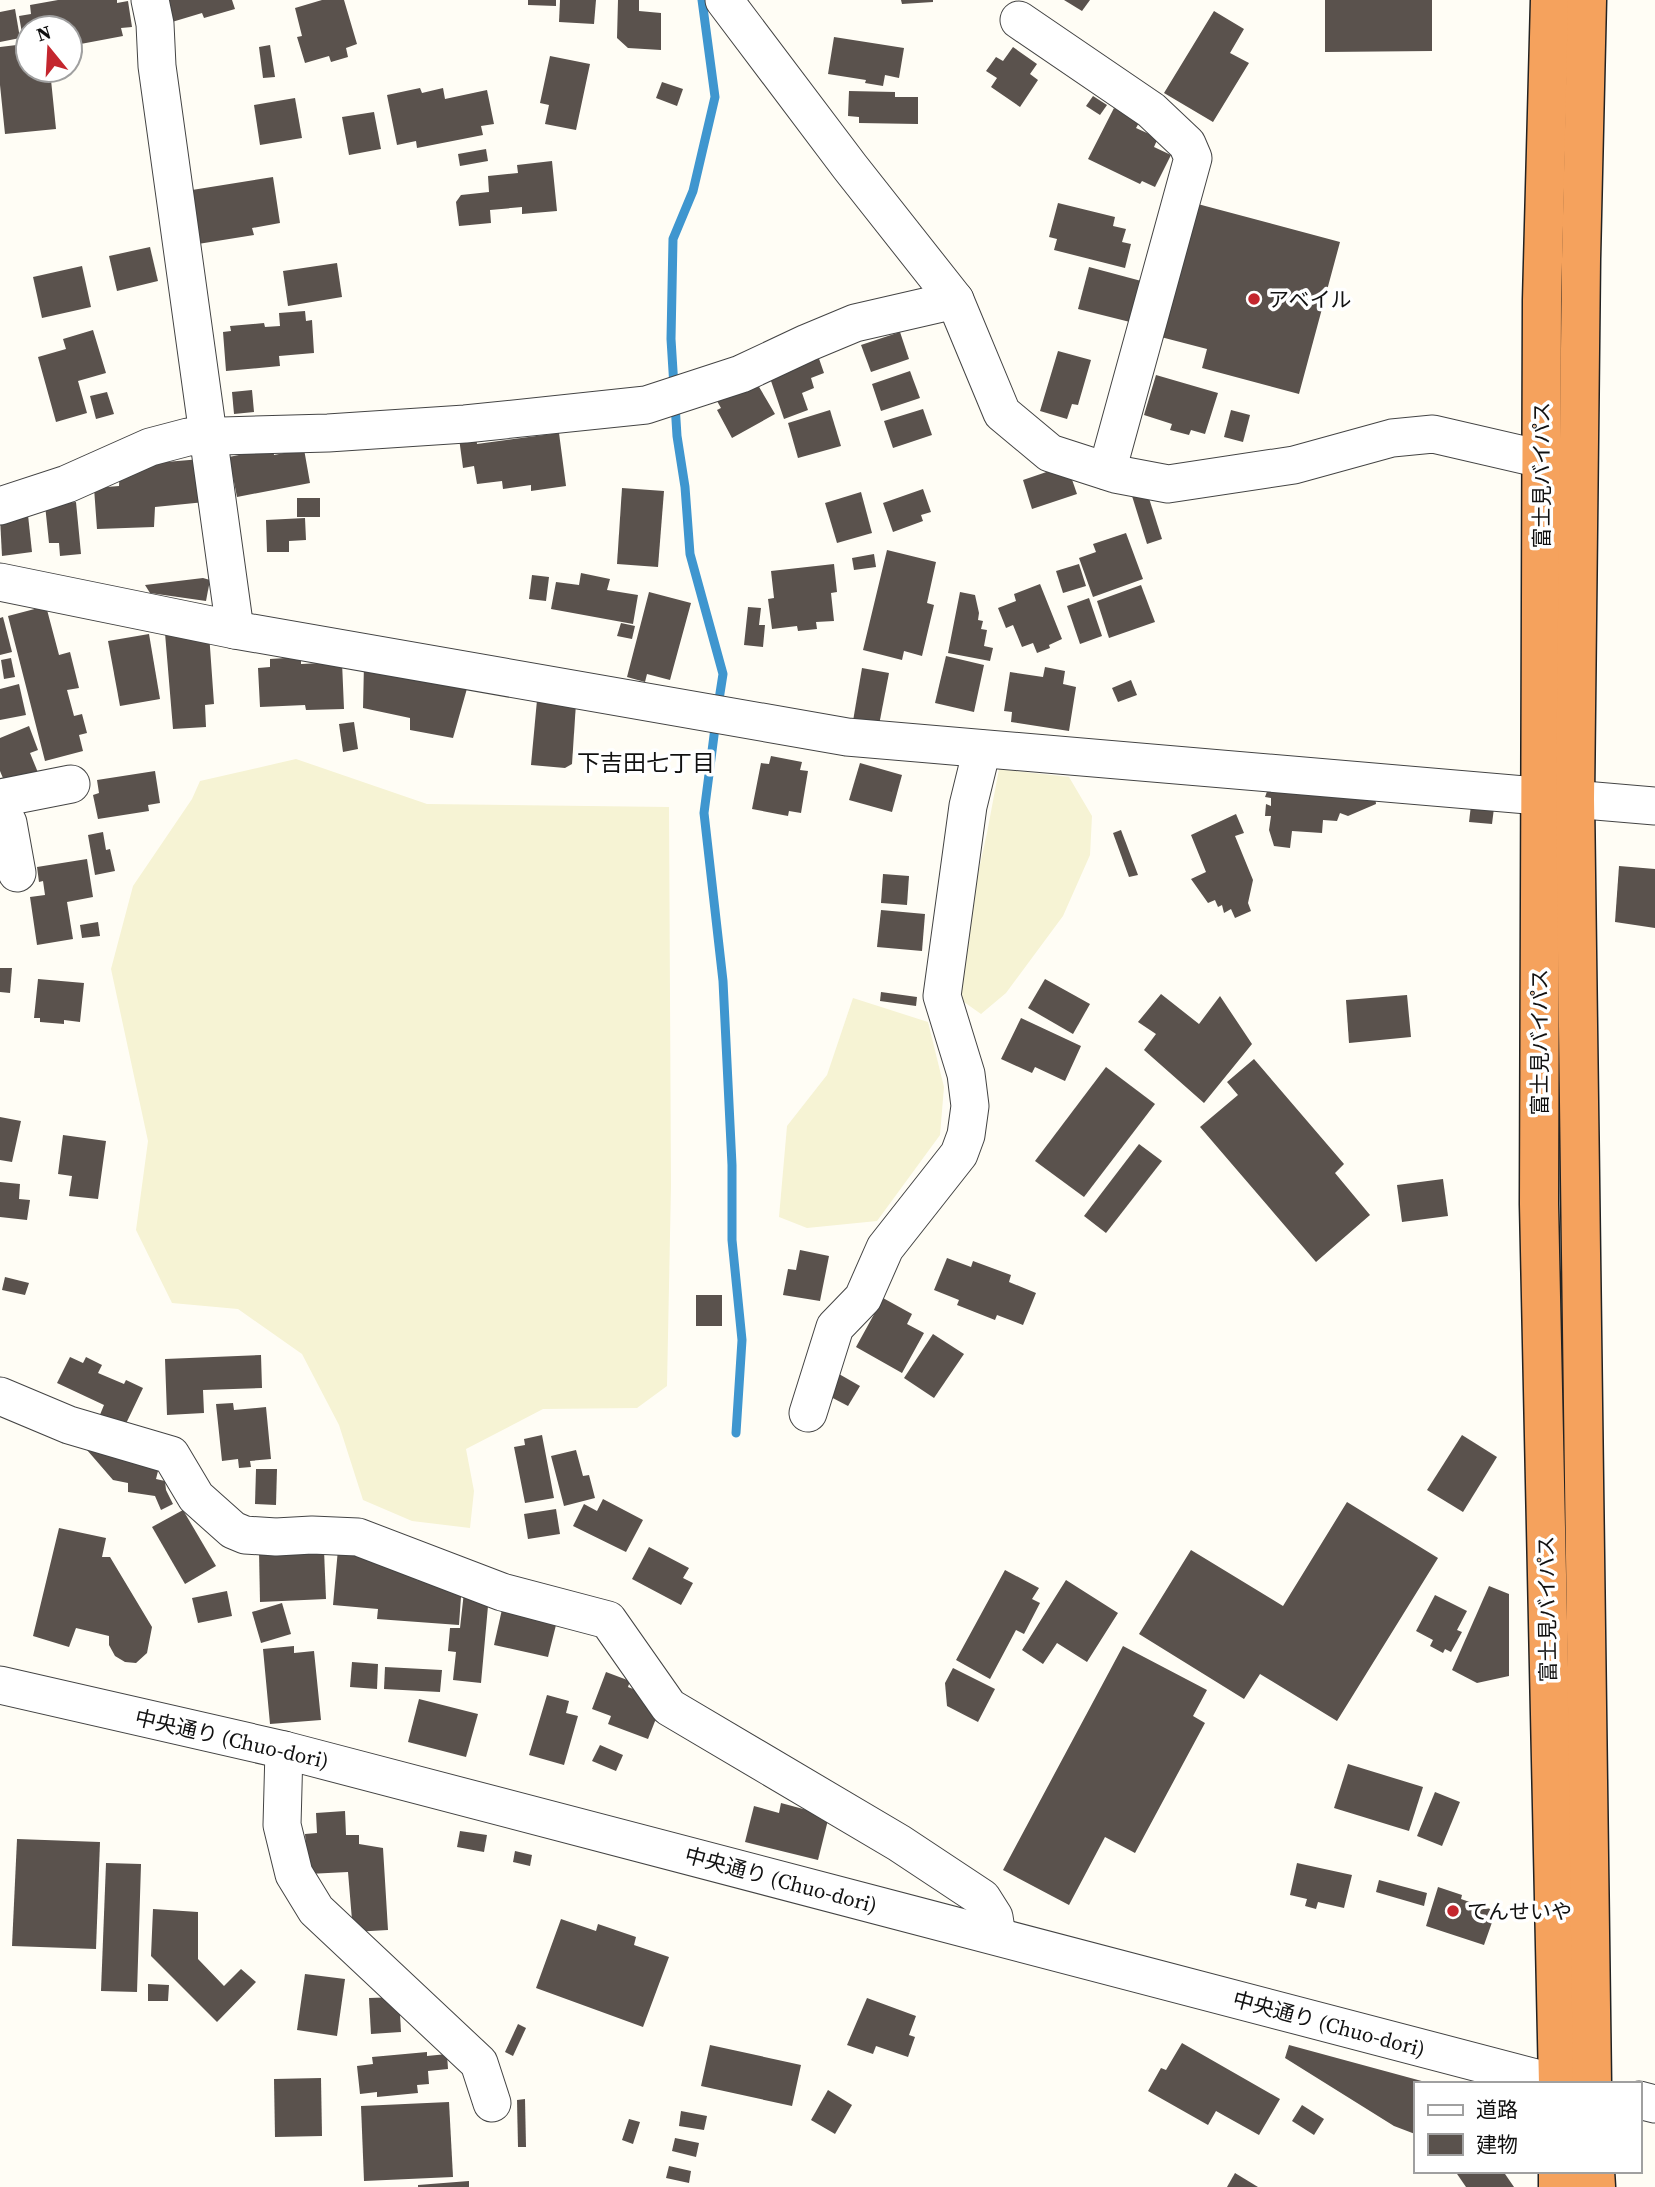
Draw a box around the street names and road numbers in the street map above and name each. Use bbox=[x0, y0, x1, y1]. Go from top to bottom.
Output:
street label: 富士見バイパス bbox=[1527, 402, 1556, 548]
street label: 富士見バイパス bbox=[1525, 969, 1554, 1115]
street label: 富士見バイパス bbox=[1531, 1535, 1563, 1683]
street label: 中央通り (Chuo-dori) bbox=[132, 1703, 332, 1775]
street label: 中央通り (Chuo-dori) bbox=[682, 1840, 880, 1920]
street label: 中央通り (Chuo-dori) bbox=[1230, 1984, 1428, 2064]

